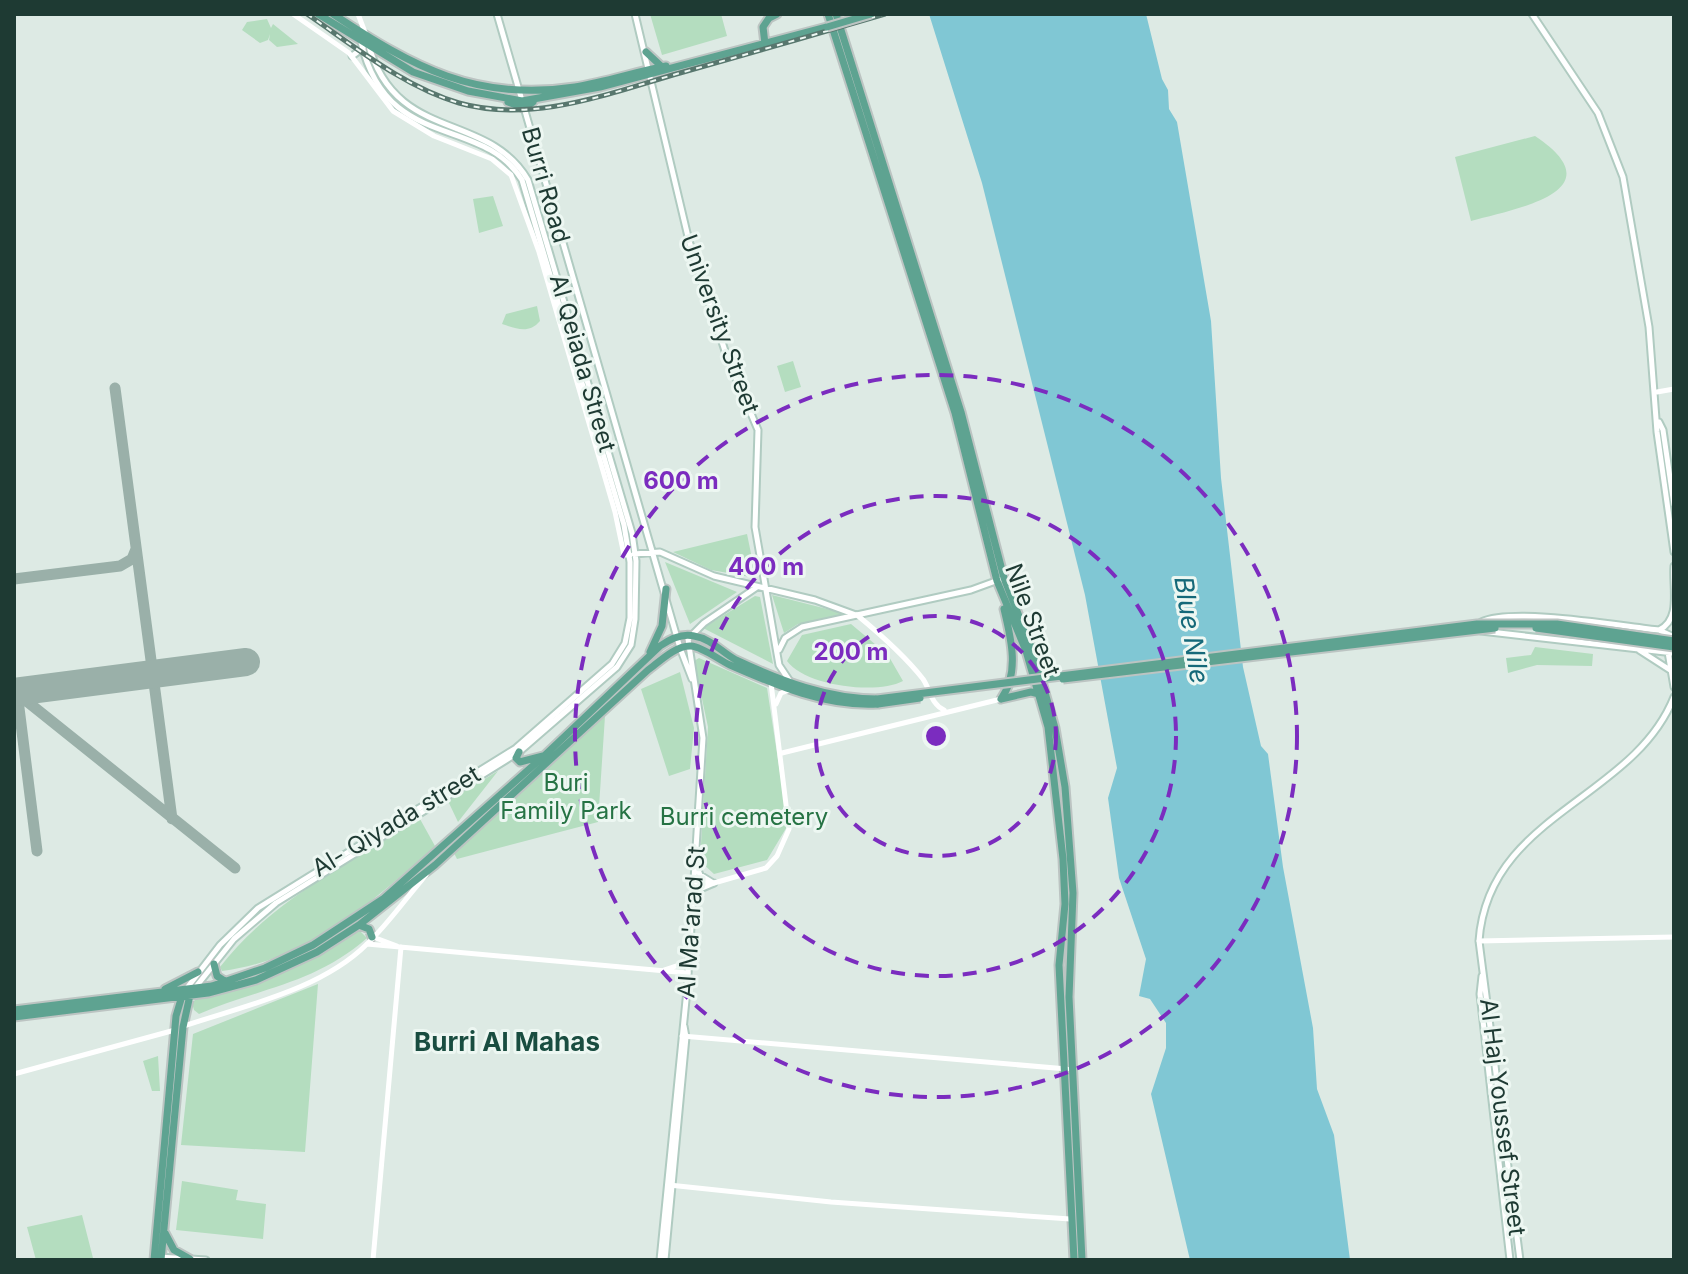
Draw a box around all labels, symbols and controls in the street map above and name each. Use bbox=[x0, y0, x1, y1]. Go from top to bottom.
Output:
street label: Burri Road bbox=[516, 124, 576, 246]
street label: University Street bbox=[674, 230, 766, 418]
street label: Al Qeiada Street bbox=[544, 271, 622, 455]
text: 600 m bbox=[643, 466, 719, 495]
text: 400 m bbox=[728, 552, 804, 581]
street label: Nile Street bbox=[999, 560, 1067, 681]
water label: Blue Nile bbox=[1168, 574, 1216, 686]
text: 200 m bbox=[813, 637, 889, 666]
centre of rings bbox=[922, 722, 950, 750]
street label: Al- Qiyada street bbox=[307, 759, 485, 883]
park label: Buri Family Park bbox=[500, 768, 632, 825]
park label: Burri cemetery bbox=[660, 802, 828, 831]
street label: Al Ma'arad St bbox=[671, 845, 711, 999]
street label: Al Haj Youssef Street bbox=[1474, 997, 1532, 1237]
district label: Burri Al Mahas bbox=[414, 1026, 600, 1057]

